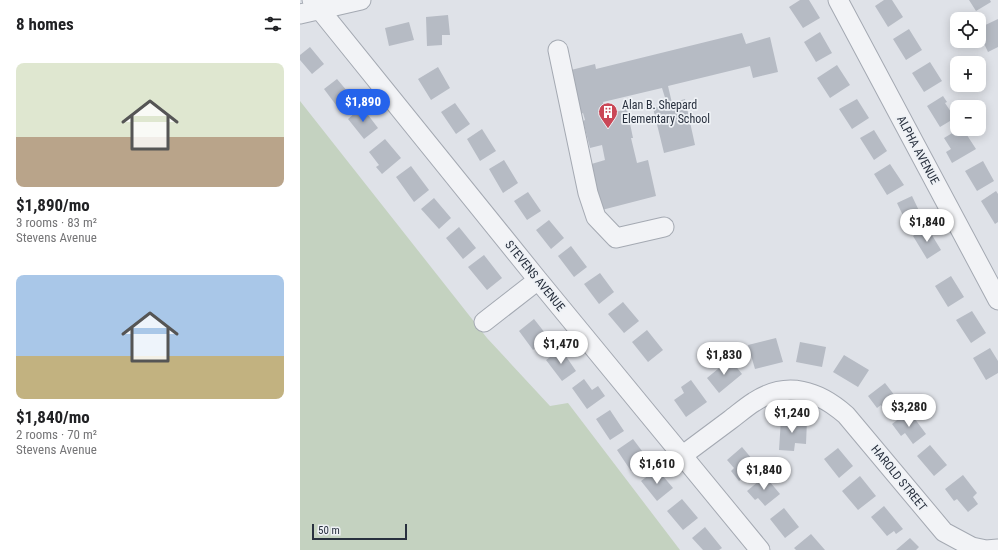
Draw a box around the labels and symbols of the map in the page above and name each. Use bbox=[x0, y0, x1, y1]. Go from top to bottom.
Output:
pin: $1,890 bbox=[330, 89, 396, 123]
place label: Alan B. Shepard Elementary School bbox=[622, 98, 710, 126]
building icon: Alan B. Shepard Elementary School bbox=[597, 101, 619, 129]
street label: ALPHA AVENUE bbox=[894, 113, 942, 187]
pin: $1,840 bbox=[894, 209, 960, 243]
street label: STEVENS AVENUE bbox=[502, 238, 568, 314]
pin: $1,470 bbox=[528, 331, 594, 365]
pin: $1,830 bbox=[691, 342, 757, 376]
pin: $3,280 bbox=[876, 394, 942, 428]
pin: $1,240 bbox=[759, 400, 825, 434]
street label: HAROLD STREET bbox=[868, 442, 930, 514]
pin: $1,610 bbox=[624, 451, 690, 485]
pin: $1,840 bbox=[731, 457, 797, 491]
scale bar bbox=[312, 522, 407, 541]

